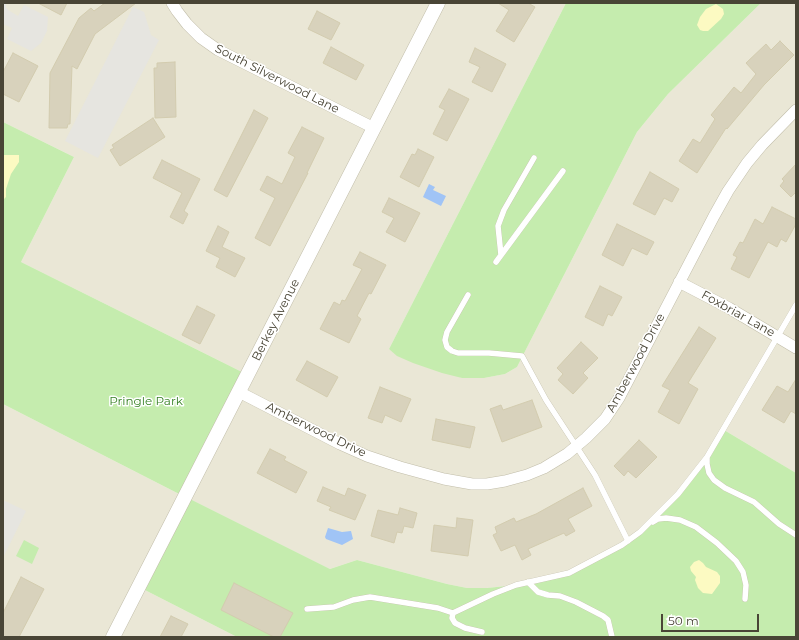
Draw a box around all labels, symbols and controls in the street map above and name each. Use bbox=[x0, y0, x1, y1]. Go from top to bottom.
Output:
street label: South Silverwood Lane bbox=[212, 41, 342, 117]
street label: Berkey Avenue bbox=[249, 277, 303, 363]
street label: Foxbriar Lane bbox=[699, 288, 777, 340]
street label: Amberwood Drive bbox=[604, 311, 668, 415]
park label: Pringle Park bbox=[109, 394, 183, 408]
street label: Amberwood Drive bbox=[263, 399, 369, 461]
scale bar bbox=[663, 606, 761, 632]
text: 50 m bbox=[668, 613, 699, 628]

